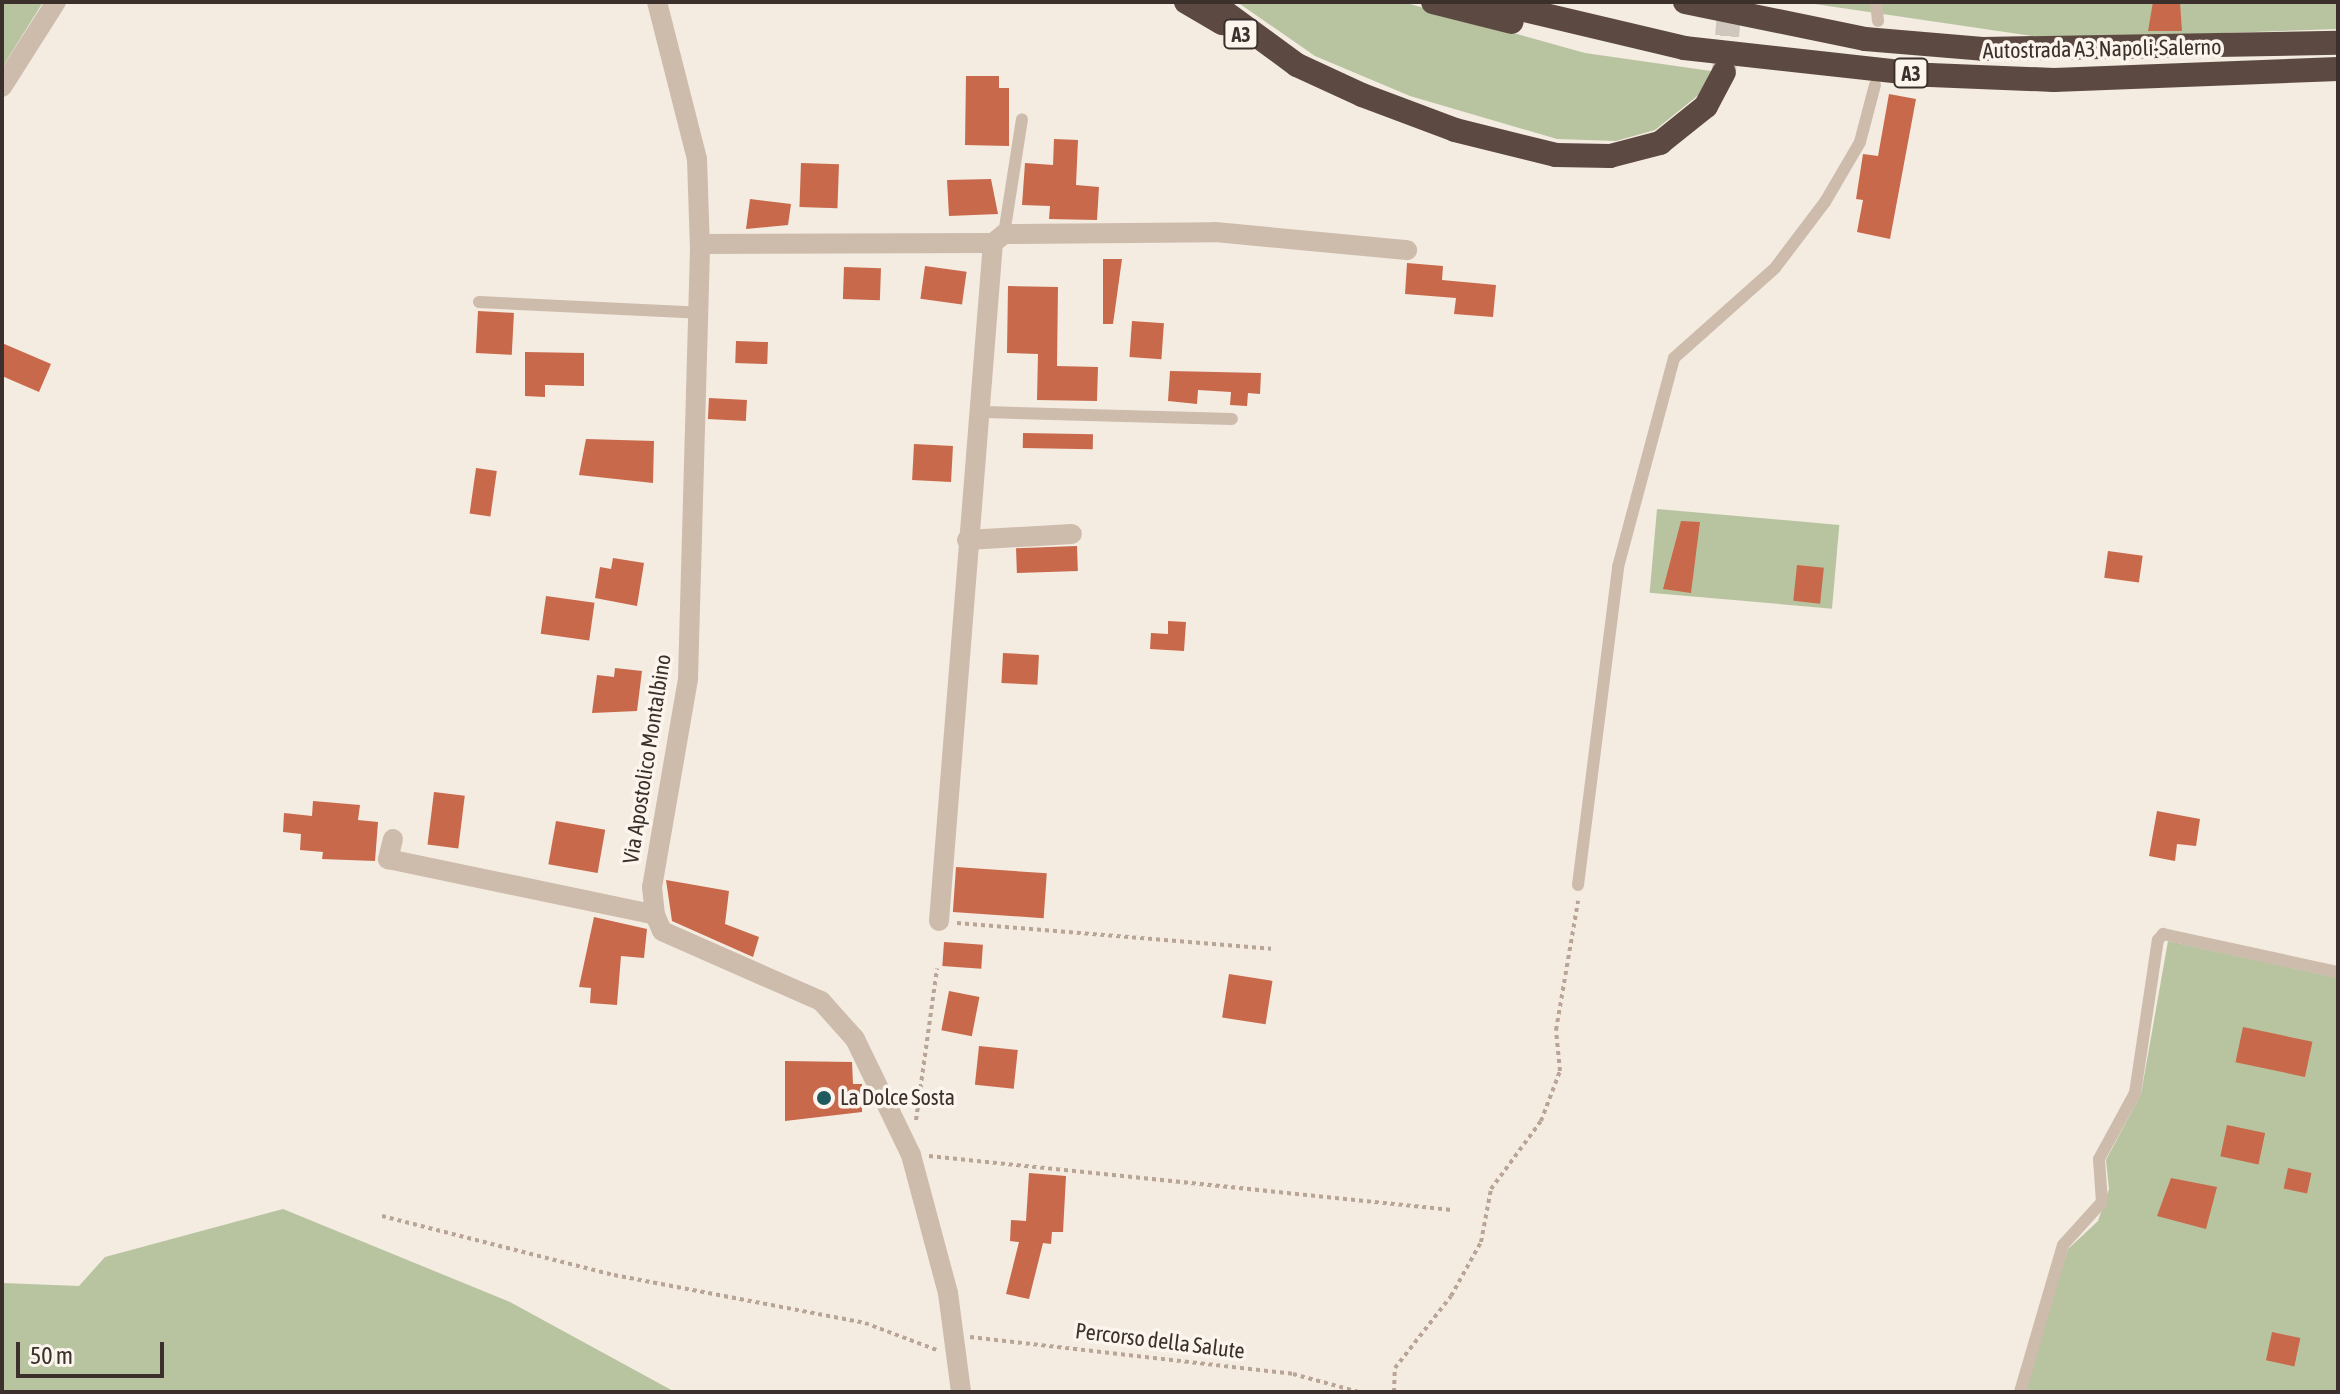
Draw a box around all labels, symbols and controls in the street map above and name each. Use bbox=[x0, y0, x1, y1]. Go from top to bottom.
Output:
road number: A3 bbox=[1223, 18, 1259, 50]
street label: Autostrada A3 Napoli-Salerno bbox=[1982, 34, 2222, 64]
road number: A3 bbox=[1893, 57, 1929, 89]
street label: Via Apostolico Montalbino bbox=[617, 652, 677, 866]
place label: La Dolce Sosta bbox=[840, 1085, 955, 1111]
marker: La Dolce Sosta bbox=[815, 1089, 833, 1107]
street label: Percorso della Salute bbox=[1074, 1318, 1246, 1364]
scale bar bbox=[20, 1326, 168, 1376]
text: 50 m bbox=[30, 1342, 73, 1369]

